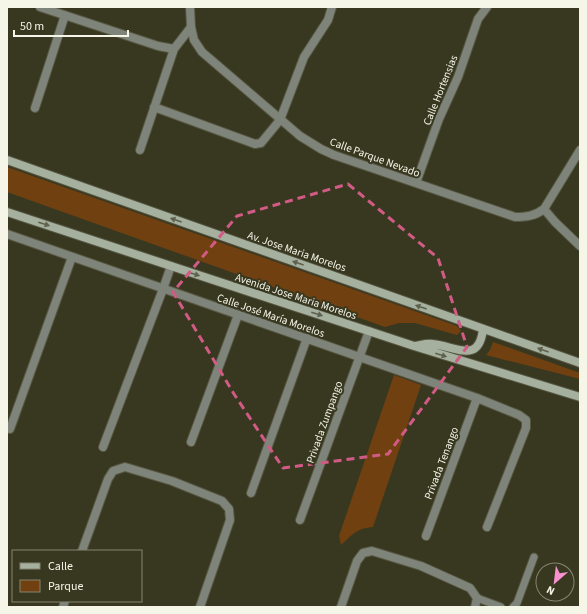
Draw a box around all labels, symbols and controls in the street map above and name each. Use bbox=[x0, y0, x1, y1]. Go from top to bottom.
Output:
scale bar bbox=[14, 12, 128, 38]
text: 50 m bbox=[20, 18, 44, 35]
street label: Calle Hortensias bbox=[420, 52, 462, 128]
street label: Calle Parque Nevado bbox=[328, 134, 422, 181]
one-way arrow bbox=[169, 217, 181, 223]
one-way arrow bbox=[38, 221, 50, 227]
street label: Av. Jose Maria Morelos bbox=[246, 228, 349, 276]
one-way arrow bbox=[292, 260, 304, 266]
street label: Avenida Jose Maria Morelos bbox=[233, 270, 359, 323]
one-way arrow bbox=[188, 271, 200, 277]
street label: Calle José María Morelos bbox=[215, 290, 327, 341]
one-way arrow bbox=[414, 303, 426, 309]
one-way arrow bbox=[312, 312, 324, 318]
one-way arrow bbox=[537, 347, 549, 353]
one-way arrow bbox=[435, 352, 447, 358]
street label: Privada Zumpango bbox=[303, 379, 346, 465]
street label: Privada Tenango bbox=[421, 425, 462, 502]
legend bbox=[12, 550, 142, 602]
text: Calle bbox=[48, 558, 73, 575]
north arrow bbox=[535, 562, 575, 602]
text: Parque bbox=[48, 578, 84, 595]
text: N bbox=[544, 582, 557, 599]

